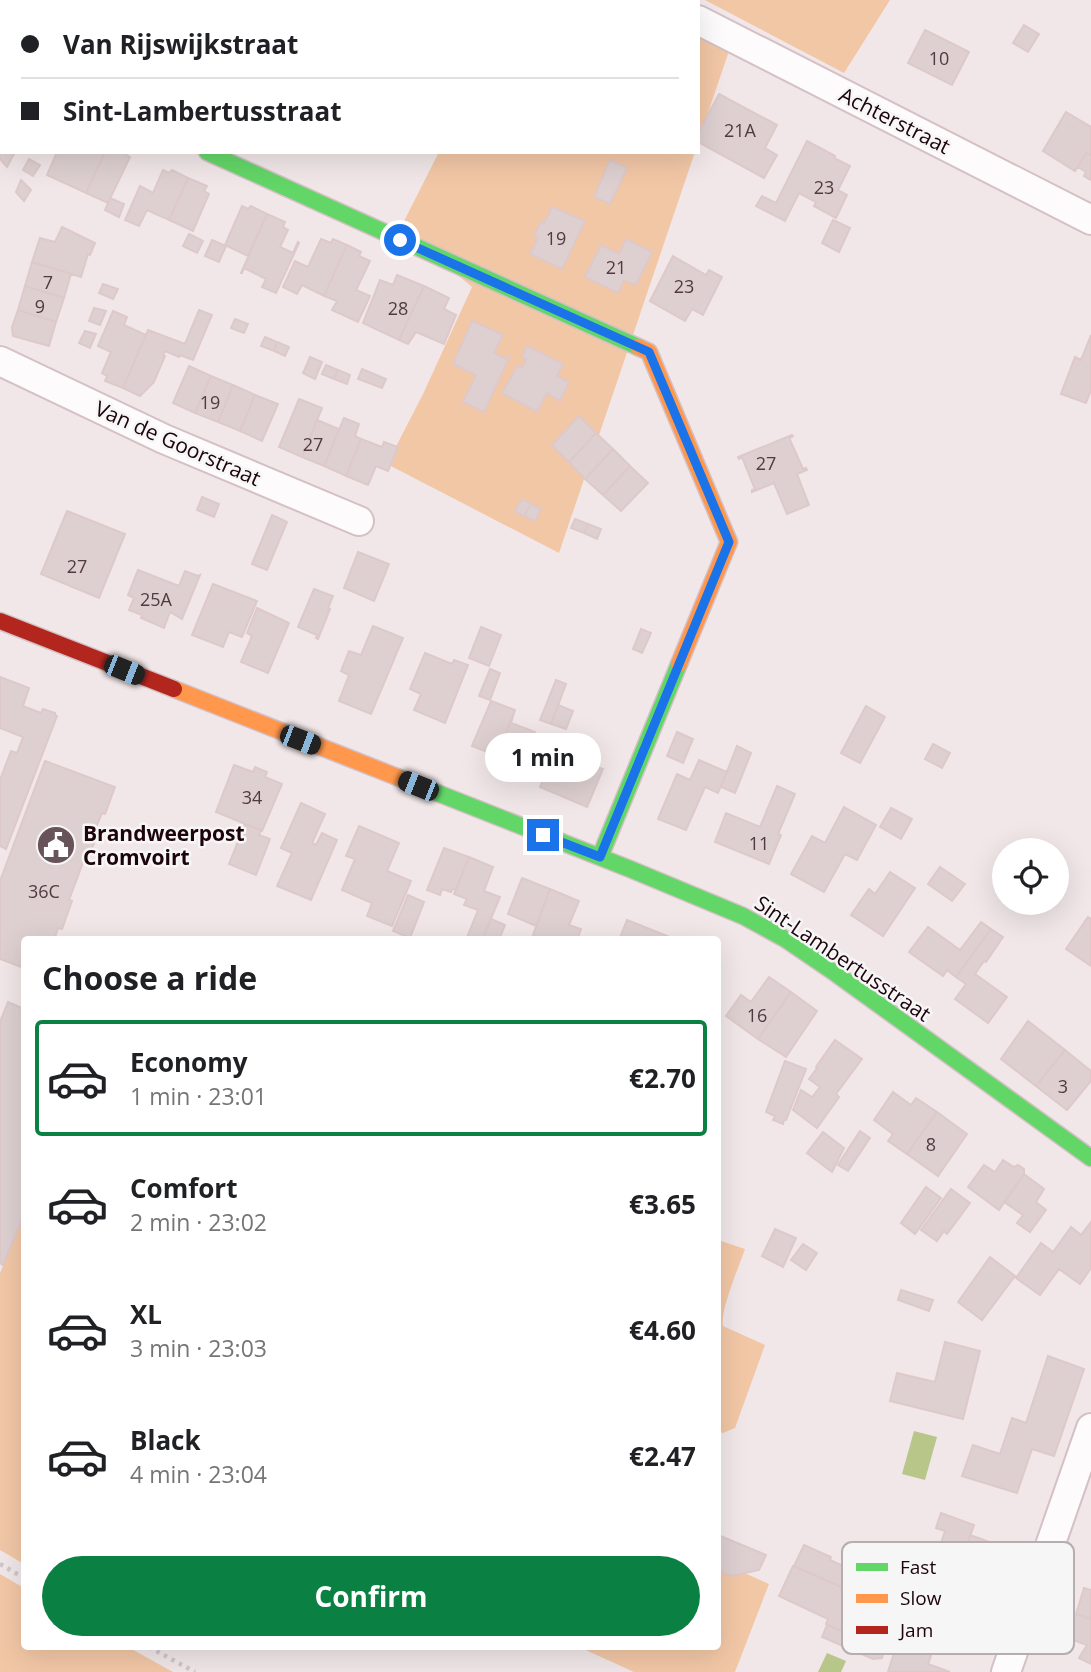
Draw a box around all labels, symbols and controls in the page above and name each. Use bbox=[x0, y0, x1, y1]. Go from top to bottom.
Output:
text: Van Rijswijkstraat bbox=[63, 26, 298, 62]
house number: 10 bbox=[929, 46, 949, 70]
street label: Achterstraat bbox=[835, 80, 955, 160]
text: Sint-Lambertusstraat bbox=[63, 93, 342, 129]
house number: 21A bbox=[724, 118, 757, 142]
house number: 23 bbox=[814, 175, 834, 199]
route start bbox=[384, 224, 416, 256]
house number: 19 bbox=[546, 226, 566, 250]
house number: 21 bbox=[606, 255, 626, 279]
house number: 7 bbox=[43, 270, 53, 294]
house number: 23 bbox=[674, 274, 694, 298]
house number: 9 bbox=[35, 294, 45, 318]
house number: 28 bbox=[388, 296, 408, 320]
house number: 19 bbox=[200, 390, 220, 414]
street label: Van de Goorstraat bbox=[91, 394, 265, 492]
house number: 27 bbox=[303, 432, 323, 456]
house number: 27 bbox=[756, 451, 776, 475]
house number: 27 bbox=[67, 554, 87, 578]
house number: 25A bbox=[140, 587, 173, 611]
car bbox=[101, 652, 148, 688]
car bbox=[277, 723, 324, 757]
callout: 1 min bbox=[485, 734, 601, 782]
text: 1 min bbox=[511, 741, 575, 773]
car bbox=[395, 768, 442, 804]
house number: 34 bbox=[242, 785, 262, 809]
place label: Brandweerpost Cromvoirt bbox=[83, 819, 245, 871]
route end bbox=[527, 819, 559, 851]
public building icon: Brandweerpost Cromvoirt bbox=[35, 824, 77, 866]
house number: 11 bbox=[749, 831, 769, 855]
map controls bbox=[992, 838, 1069, 915]
button: locate bbox=[992, 838, 1069, 915]
house number: 36C bbox=[28, 879, 60, 903]
street label: Sint-Lambertusstraat bbox=[750, 889, 936, 1027]
text: Choose a ride bbox=[42, 956, 257, 999]
house number: 16 bbox=[747, 1003, 767, 1027]
text: Economy bbox=[130, 1044, 248, 1080]
icon: car bbox=[46, 1047, 109, 1110]
text: €2.70 bbox=[629, 1060, 696, 1096]
house number: 3 bbox=[1058, 1074, 1068, 1098]
text: 1 min · 23:01 bbox=[130, 1080, 267, 1112]
house number: 8 bbox=[926, 1132, 936, 1156]
text: Comfort bbox=[130, 1170, 237, 1206]
icon: car bbox=[46, 1173, 109, 1236]
text: €3.65 bbox=[629, 1186, 696, 1222]
text: 2 min · 23:02 bbox=[130, 1206, 267, 1238]
text: XL bbox=[130, 1296, 162, 1332]
icon: car bbox=[46, 1299, 109, 1362]
text: €4.60 bbox=[629, 1312, 696, 1348]
text: 3 min · 23:03 bbox=[130, 1332, 267, 1364]
text: Black bbox=[130, 1422, 201, 1458]
icon: car bbox=[46, 1425, 109, 1488]
text: €2.47 bbox=[629, 1438, 696, 1474]
text: 4 min · 23:04 bbox=[130, 1458, 267, 1490]
legend bbox=[842, 1542, 1074, 1654]
text: Fast bbox=[900, 1554, 936, 1580]
button: Confirm bbox=[42, 1556, 700, 1636]
text: Slow bbox=[900, 1585, 942, 1611]
text: Jam bbox=[898, 1617, 933, 1643]

